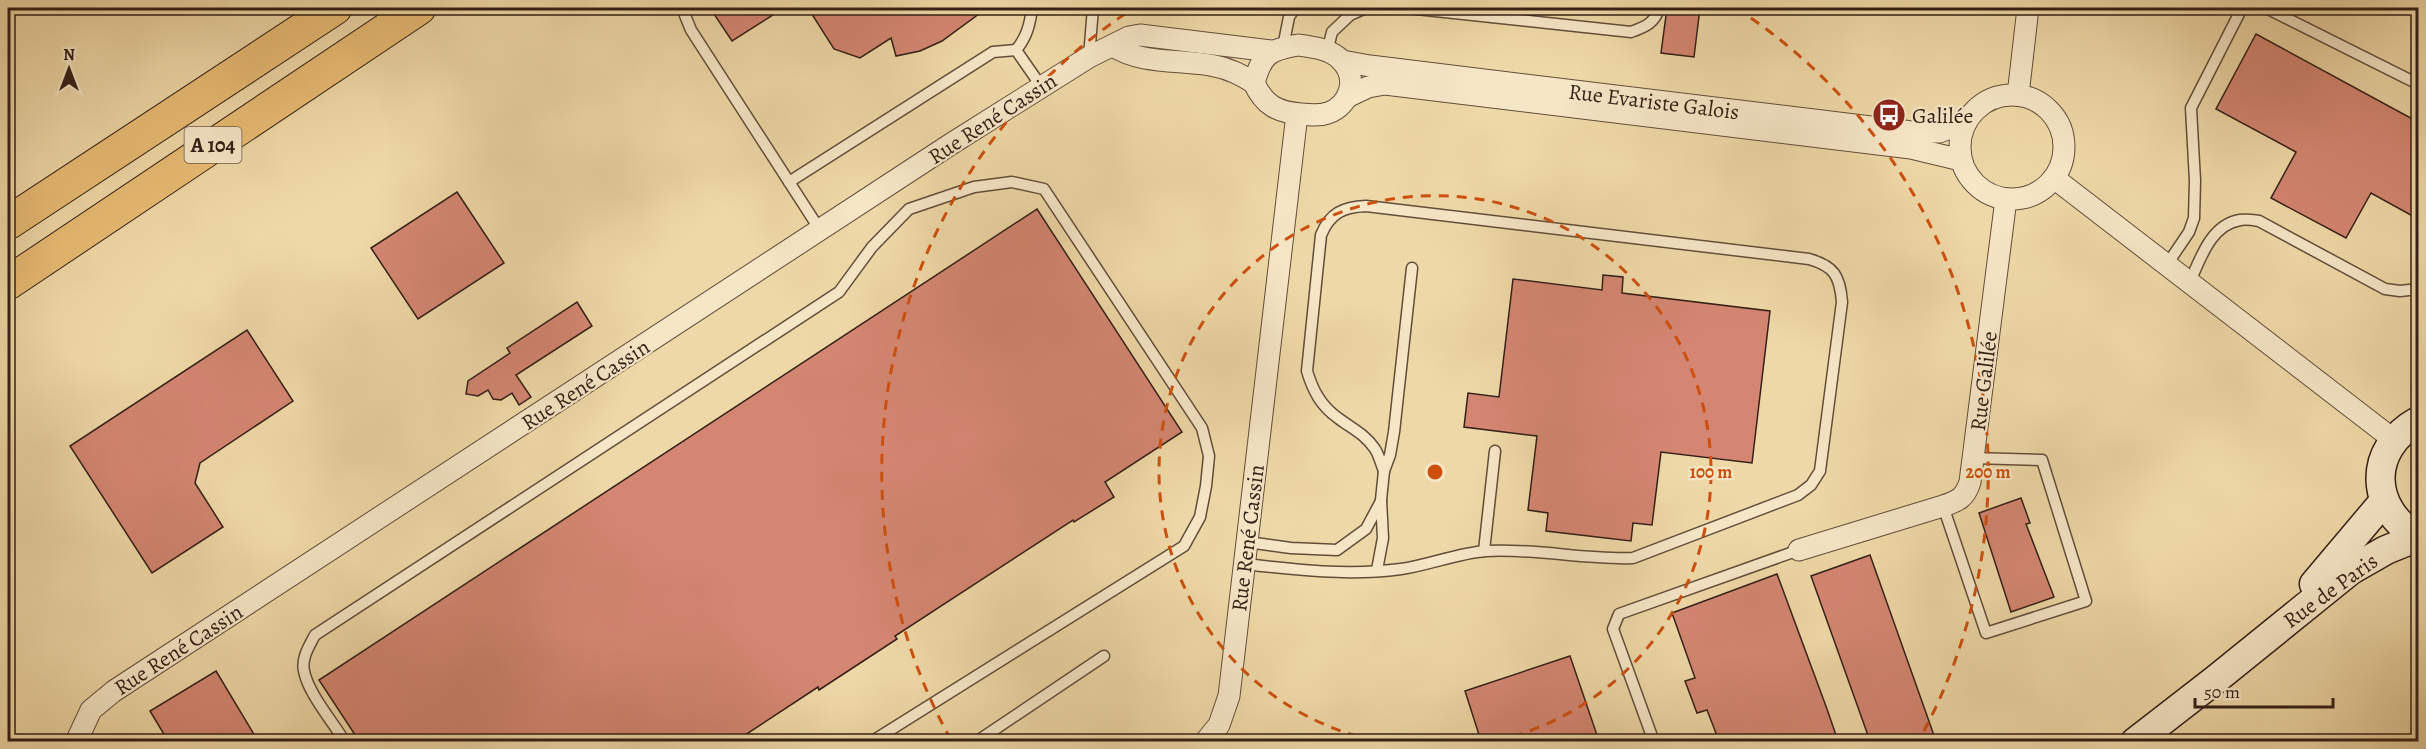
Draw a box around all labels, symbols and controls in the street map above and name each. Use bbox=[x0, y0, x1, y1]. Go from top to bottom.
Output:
north arrow bbox=[39, 39, 99, 99]
text: N bbox=[63, 44, 75, 66]
street label: Rue René Cassin bbox=[922, 66, 1063, 172]
street label: Rue Evariste Galois bbox=[1567, 77, 1741, 127]
bus stop icon: Galilée bbox=[1871, 97, 1907, 133]
place label: Galilée bbox=[1912, 101, 1973, 131]
road number: A 104 bbox=[184, 127, 242, 163]
street label: Rue Galilée bbox=[1963, 330, 2005, 433]
street label: Rue René Cassin bbox=[515, 332, 656, 438]
text: 100 m bbox=[1690, 460, 1732, 484]
text: 200 m bbox=[1965, 460, 2011, 484]
centre of rings bbox=[1425, 462, 1445, 482]
street label: Rue René Cassin bbox=[1224, 463, 1272, 613]
street label: Rue de Paris bbox=[2277, 546, 2384, 635]
street label: Rue René Cassin bbox=[108, 597, 249, 703]
scale bar bbox=[2195, 671, 2333, 709]
text: 50 m bbox=[2204, 680, 2240, 704]

